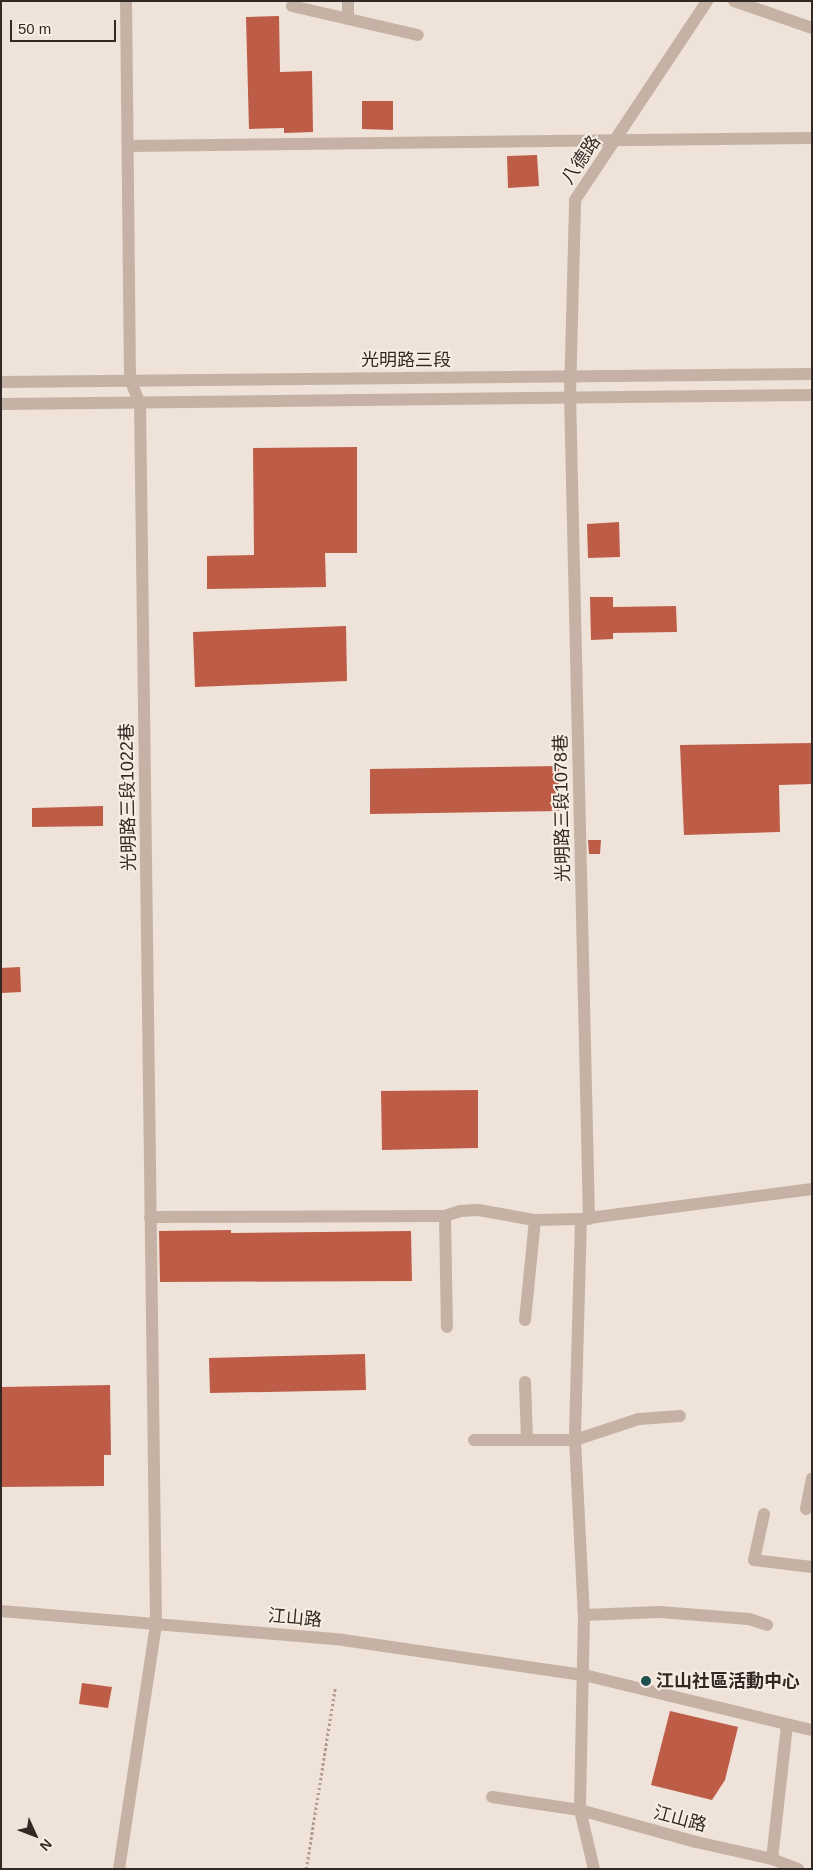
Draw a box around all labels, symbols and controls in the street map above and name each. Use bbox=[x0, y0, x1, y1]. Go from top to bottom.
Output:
scale bar bbox=[12, 10, 119, 42]
text: 50 m bbox=[18, 20, 51, 37]
street label: 八德路 bbox=[557, 132, 605, 188]
street label: 光明路三段 bbox=[361, 349, 451, 371]
street label: 光明路三段1022巷 bbox=[116, 723, 140, 871]
street label: 光明路三段1078巷 bbox=[550, 734, 574, 882]
street label: 江山路 bbox=[267, 1605, 323, 1631]
place label: 江山社區活動中心 bbox=[656, 1670, 800, 1692]
marker: 江山社區活動中心 bbox=[640, 1675, 652, 1687]
street label: 江山路 bbox=[651, 1802, 709, 1836]
north arrow bbox=[10, 1810, 60, 1860]
text: N bbox=[37, 1836, 55, 1854]

